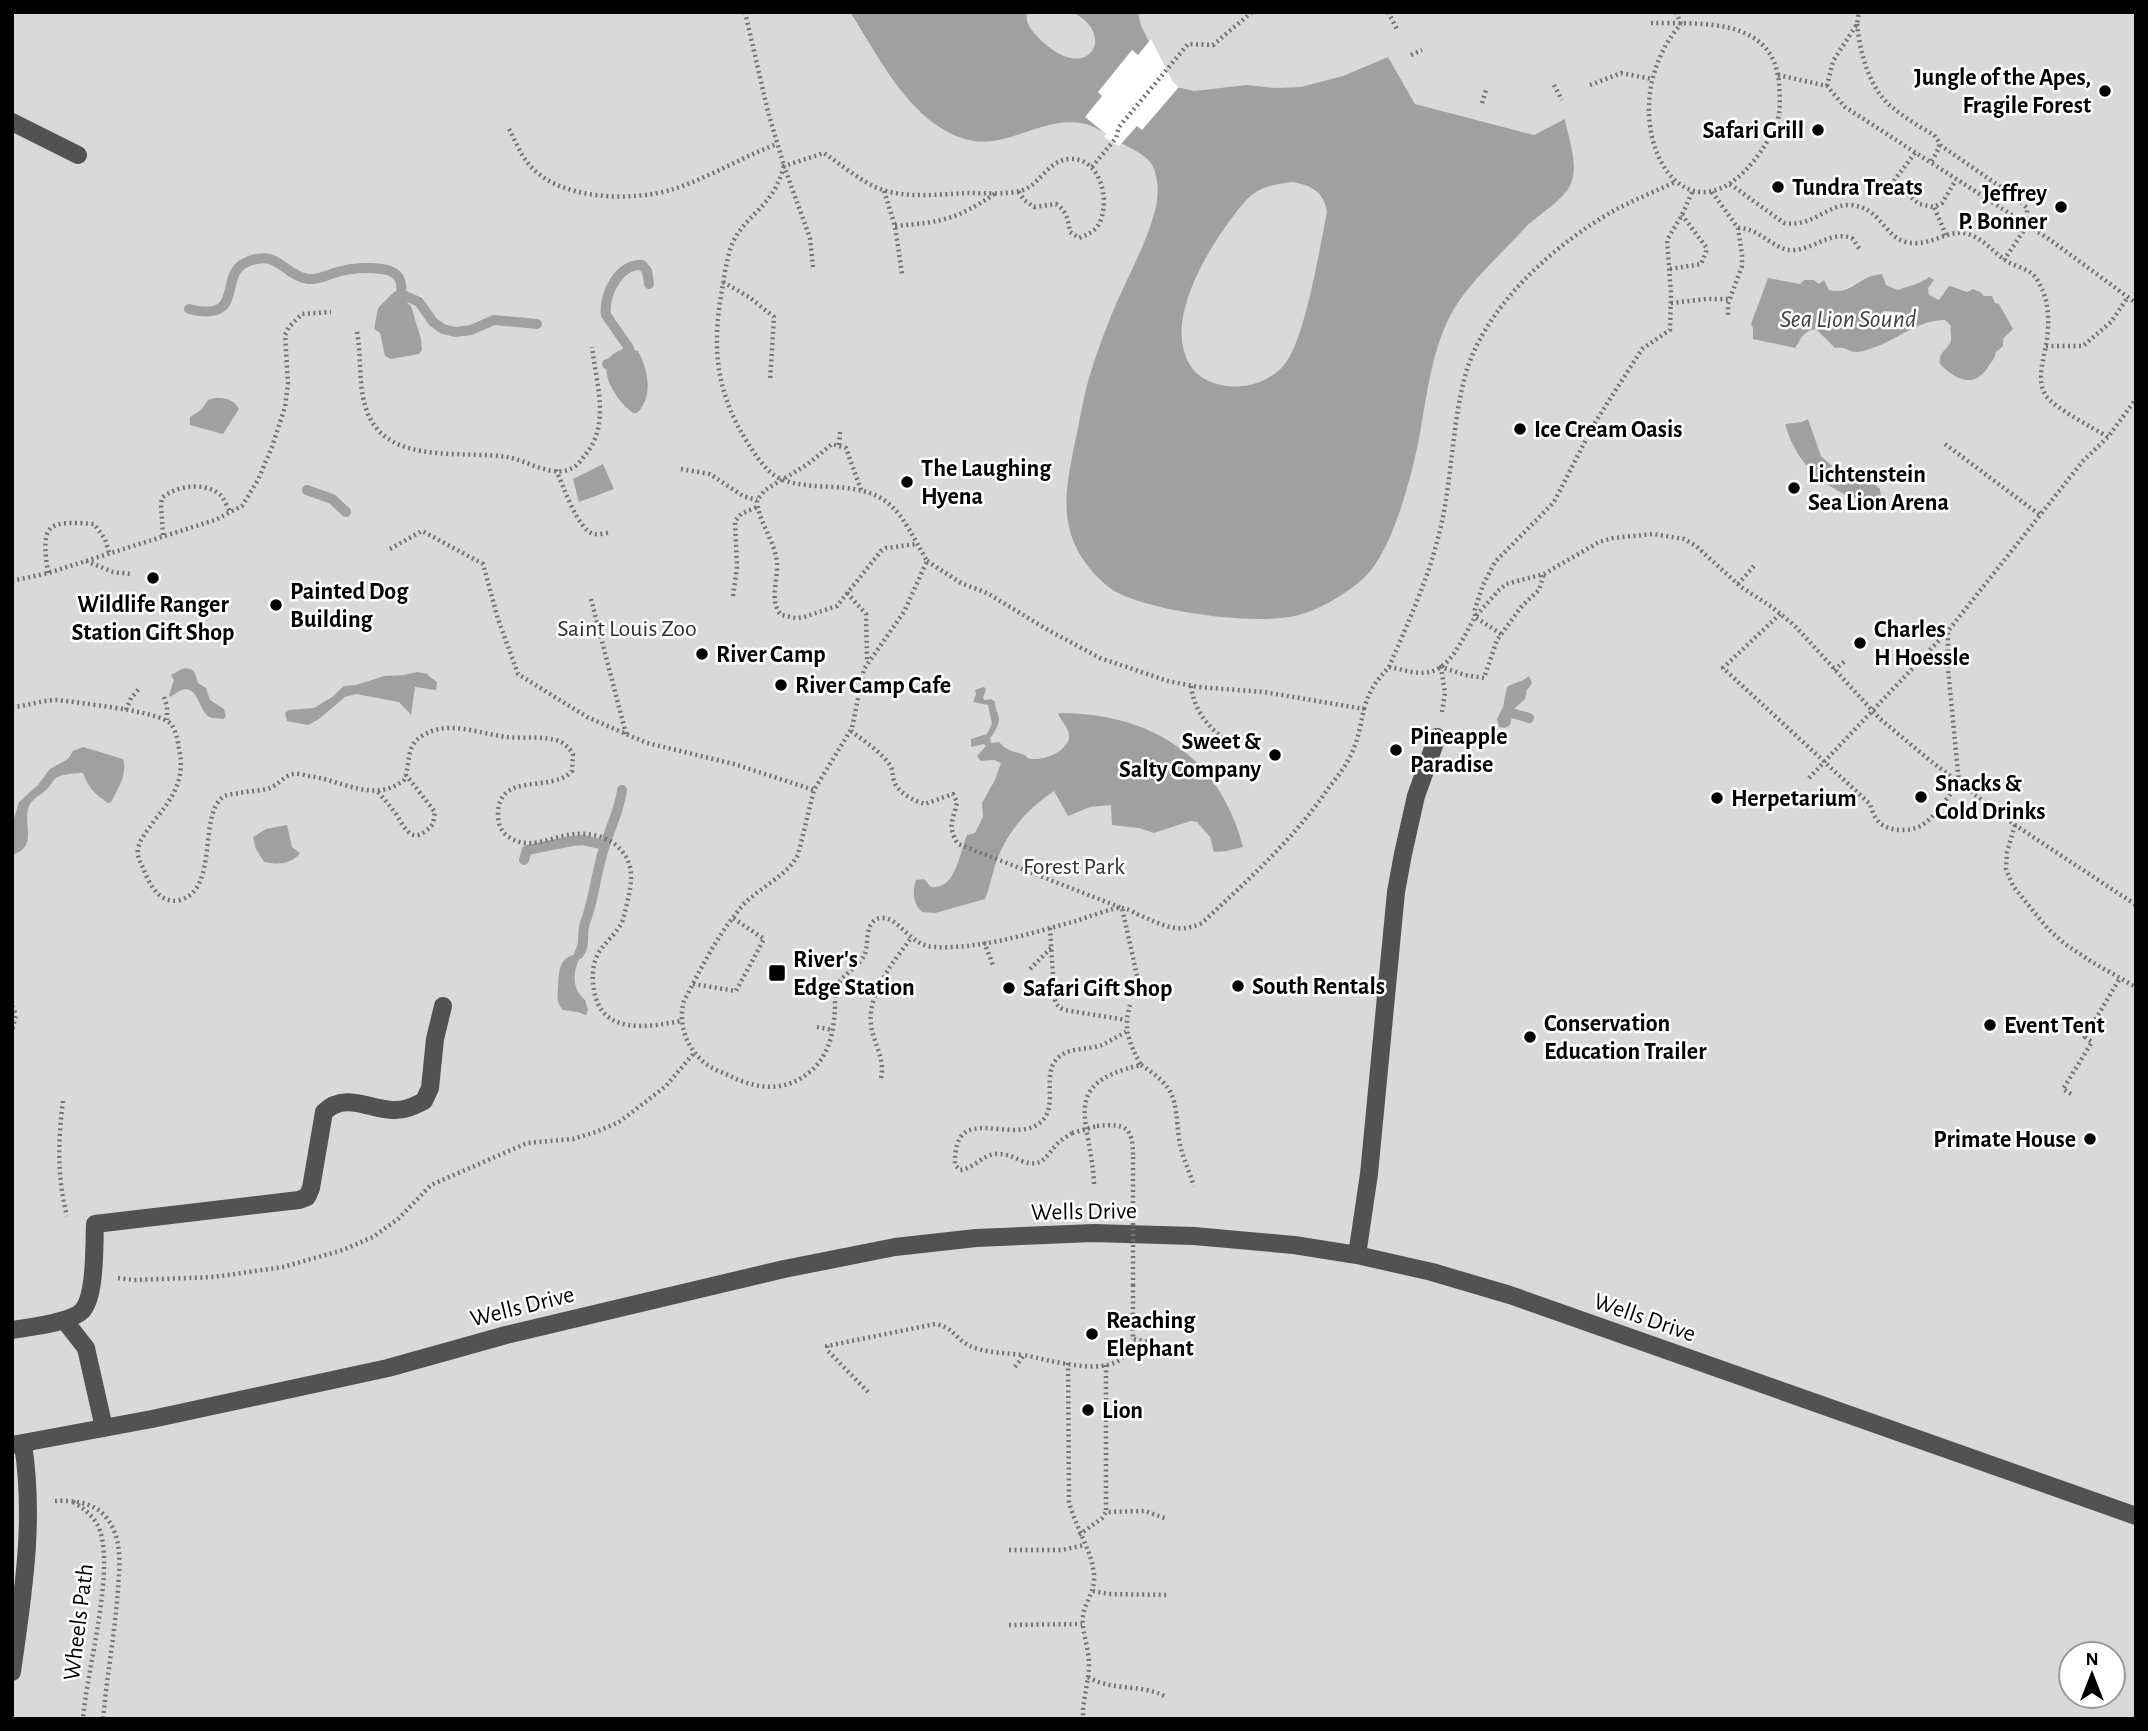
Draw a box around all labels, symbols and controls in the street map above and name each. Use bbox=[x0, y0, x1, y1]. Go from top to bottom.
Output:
place label: Jungle of the Apes, Fragile Forest bbox=[1914, 66, 2091, 118]
marker: Jungle of the Apes, Fragile Forest bbox=[2097, 83, 2113, 99]
place label: Safari Grill bbox=[1703, 119, 1804, 143]
marker: Safari Grill bbox=[1810, 122, 1826, 138]
place label: Tundra Treats bbox=[1792, 176, 1923, 200]
marker: Tundra Treats bbox=[1770, 179, 1786, 195]
place label: Jeffrey P. Bonner bbox=[1958, 182, 2048, 234]
marker: Jeffrey P. Bonner bbox=[2053, 199, 2069, 215]
water label: Sea Lion Sound bbox=[1780, 306, 1917, 332]
place label: Ice Cream Oasis bbox=[1534, 418, 1682, 442]
marker: Ice Cream Oasis bbox=[1512, 421, 1528, 437]
place label: The Laughing Hyena bbox=[921, 457, 1052, 509]
place label: Lichtenstein Sea Lion Arena bbox=[1808, 463, 1949, 515]
marker: The Laughing Hyena bbox=[899, 474, 915, 490]
marker: Lichtenstein Sea Lion Arena bbox=[1786, 480, 1802, 496]
marker: Wildlife Ranger Station Gift Shop bbox=[145, 570, 161, 586]
place label: Painted Dog Building bbox=[290, 580, 409, 632]
place label: Wildlife Ranger Station Gift Shop bbox=[71, 593, 235, 645]
marker: Painted Dog Building bbox=[268, 597, 284, 613]
park label: Saint Louis Zoo bbox=[557, 617, 697, 641]
place label: Charles H Hoessle bbox=[1874, 618, 1970, 670]
marker: Charles H Hoessle bbox=[1852, 635, 1868, 651]
place label: River Camp bbox=[716, 643, 826, 667]
marker: River Camp bbox=[694, 646, 710, 662]
place label: River Camp Cafe bbox=[795, 674, 951, 698]
marker: River Camp Cafe bbox=[773, 677, 789, 693]
place label: Pineapple Paradise bbox=[1410, 725, 1508, 777]
place label: Sweet & Salty Company bbox=[1119, 730, 1261, 782]
marker: Pineapple Paradise bbox=[1388, 742, 1404, 758]
marker: Sweet & Salty Company bbox=[1267, 747, 1283, 763]
place label: Snacks & Cold Drinks bbox=[1935, 772, 2045, 824]
place label: Herpetarium bbox=[1731, 787, 1857, 811]
marker: Snacks & Cold Drinks bbox=[1913, 789, 1929, 805]
marker: Herpetarium bbox=[1709, 790, 1725, 806]
park label: Forest Park bbox=[1023, 855, 1125, 879]
place label: River's Edge Station bbox=[793, 948, 915, 1000]
marker: River's Edge Station bbox=[767, 963, 787, 983]
place label: South Rentals bbox=[1252, 975, 1385, 999]
place label: Safari Gift Shop bbox=[1023, 977, 1172, 1001]
marker: South Rentals bbox=[1230, 978, 1246, 994]
marker: Safari Gift Shop bbox=[1001, 980, 1017, 996]
place label: Conservation Education Trailer bbox=[1544, 1012, 1707, 1064]
place label: Event Tent bbox=[2004, 1014, 2105, 1038]
marker: Event Tent bbox=[1982, 1017, 1998, 1033]
marker: Conservation Education Trailer bbox=[1522, 1029, 1538, 1045]
place label: Primate House bbox=[1933, 1128, 2076, 1152]
marker: Primate House bbox=[2082, 1131, 2098, 1147]
street label: Wells Drive bbox=[1031, 1199, 1137, 1225]
street label: Wells Drive bbox=[468, 1282, 577, 1331]
street label: Wells Drive bbox=[1591, 1289, 1699, 1347]
place label: Reaching Elephant bbox=[1106, 1309, 1196, 1361]
marker: Reaching Elephant bbox=[1084, 1326, 1100, 1342]
place label: Lion bbox=[1102, 1399, 1143, 1423]
marker: Lion bbox=[1080, 1402, 1096, 1418]
street label: Wheels Path bbox=[60, 1562, 98, 1682]
north arrow bbox=[2057, 1640, 2127, 1710]
text: N bbox=[2085, 1650, 2099, 1669]

